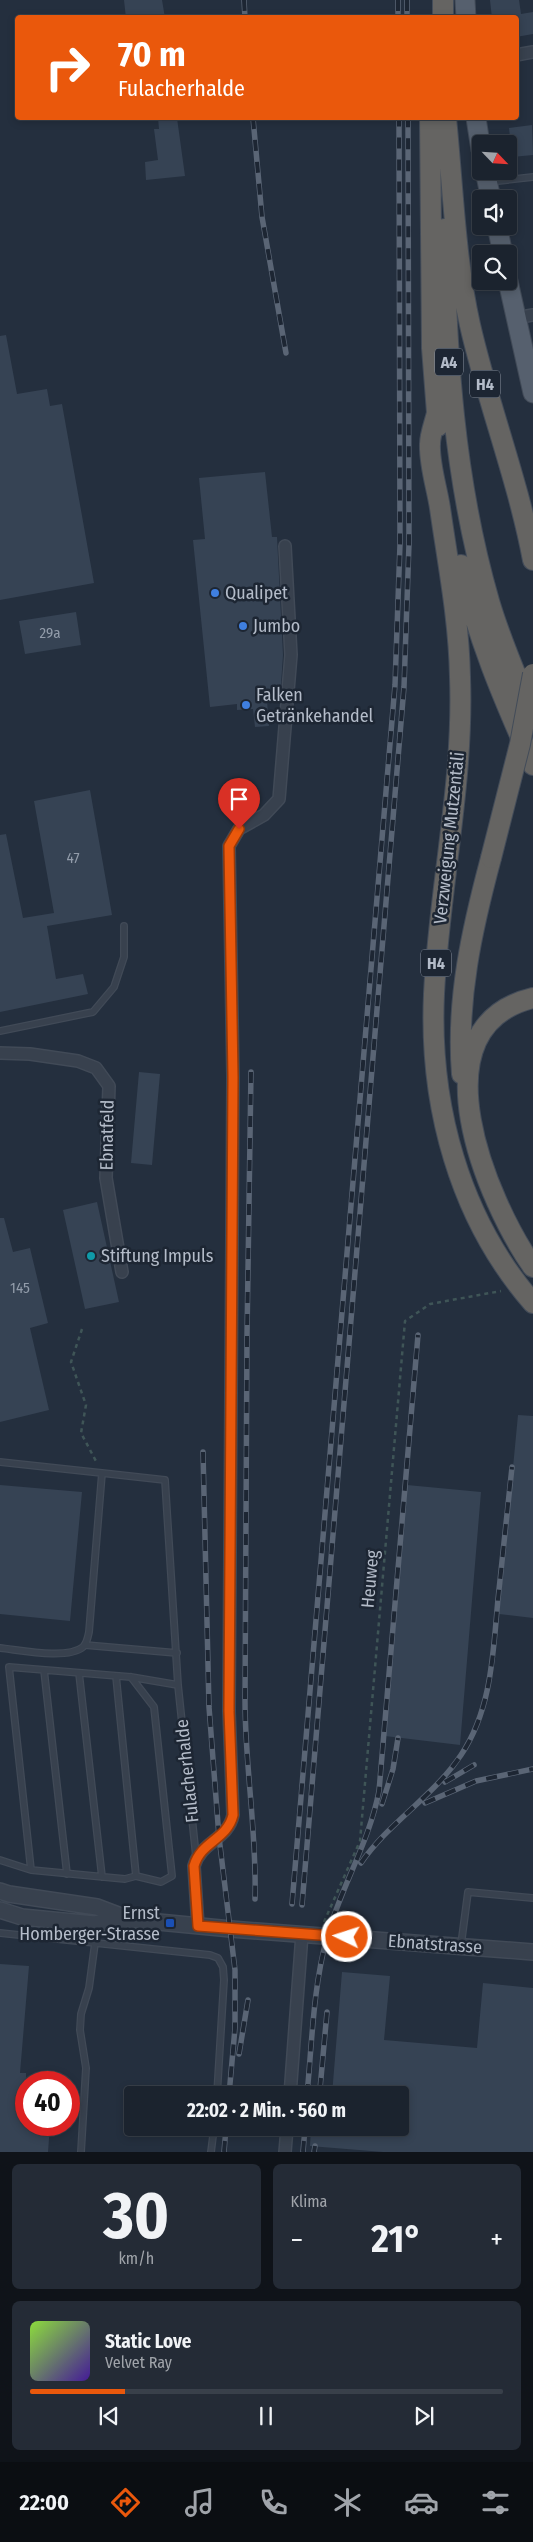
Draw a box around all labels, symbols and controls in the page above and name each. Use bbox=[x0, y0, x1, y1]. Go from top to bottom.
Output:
text: 70 m bbox=[118, 33, 186, 75]
icon: right bbox=[35, 35, 100, 100]
text: Fulacherhalde bbox=[118, 75, 245, 102]
north arrow bbox=[472, 135, 518, 180]
map controls bbox=[472, 135, 517, 290]
button: sound bbox=[472, 190, 517, 235]
button: search bbox=[472, 245, 517, 290]
road number: A4 bbox=[435, 348, 463, 376]
road number: H4 bbox=[470, 370, 500, 398]
place label: Qualipet bbox=[225, 582, 288, 604]
marker: Qualipet bbox=[209, 587, 221, 599]
place label: Jumbo bbox=[253, 615, 300, 637]
marker: Jumbo bbox=[237, 620, 249, 632]
house number: 29a bbox=[39, 624, 61, 642]
place label: Falken Getränkehandel bbox=[256, 684, 374, 727]
marker: Falken Getränkehandel bbox=[240, 699, 252, 711]
street label: Verzweigung Mutzentäli bbox=[429, 751, 469, 925]
pin bbox=[218, 778, 260, 829]
icon: arrive bbox=[225, 785, 253, 813]
house number: 47 bbox=[66, 849, 80, 867]
road number: H4 bbox=[421, 950, 451, 976]
street label: Ebnatfeld bbox=[95, 1099, 119, 1171]
place label: Stiftung Impuls bbox=[101, 1245, 214, 1267]
marker: Stiftung Impuls bbox=[85, 1250, 97, 1262]
house number: 145 bbox=[10, 1279, 30, 1297]
street label: Heuweg bbox=[356, 1548, 384, 1609]
street label: Fulacherhalde bbox=[171, 1718, 203, 1824]
place label: Ernst Homberger-Strasse bbox=[19, 1902, 160, 1945]
position arrow bbox=[320, 1910, 372, 1962]
marker: Ernst Homberger-Strasse bbox=[164, 1917, 176, 1929]
street label: Ebnatstrasse bbox=[387, 1930, 483, 1958]
speed limit sign: 40 bbox=[15, 2071, 80, 2136]
text: 22:02 · 2 Min. · 560 m bbox=[187, 2099, 346, 2122]
text: 30 bbox=[103, 2177, 169, 2255]
text: Klima bbox=[291, 2192, 327, 2211]
text: 21° bbox=[371, 2216, 422, 2262]
text: − bbox=[291, 2223, 303, 2256]
text: + bbox=[490, 2223, 503, 2256]
text: km/h bbox=[118, 2249, 154, 2268]
text: Static Love bbox=[105, 2330, 192, 2353]
text: Velvet Ray bbox=[105, 2353, 172, 2372]
icon: previous bbox=[95, 2402, 123, 2430]
icon: pause bbox=[252, 2402, 280, 2430]
icon: next bbox=[410, 2402, 438, 2430]
icon: directions bbox=[108, 2485, 143, 2520]
icon: music bbox=[182, 2485, 217, 2520]
icon: phone bbox=[256, 2485, 291, 2520]
icon: climate bbox=[330, 2485, 365, 2520]
icon: car bbox=[404, 2485, 439, 2520]
icon: filters bbox=[478, 2485, 513, 2520]
text: 22:00 bbox=[20, 2489, 69, 2516]

